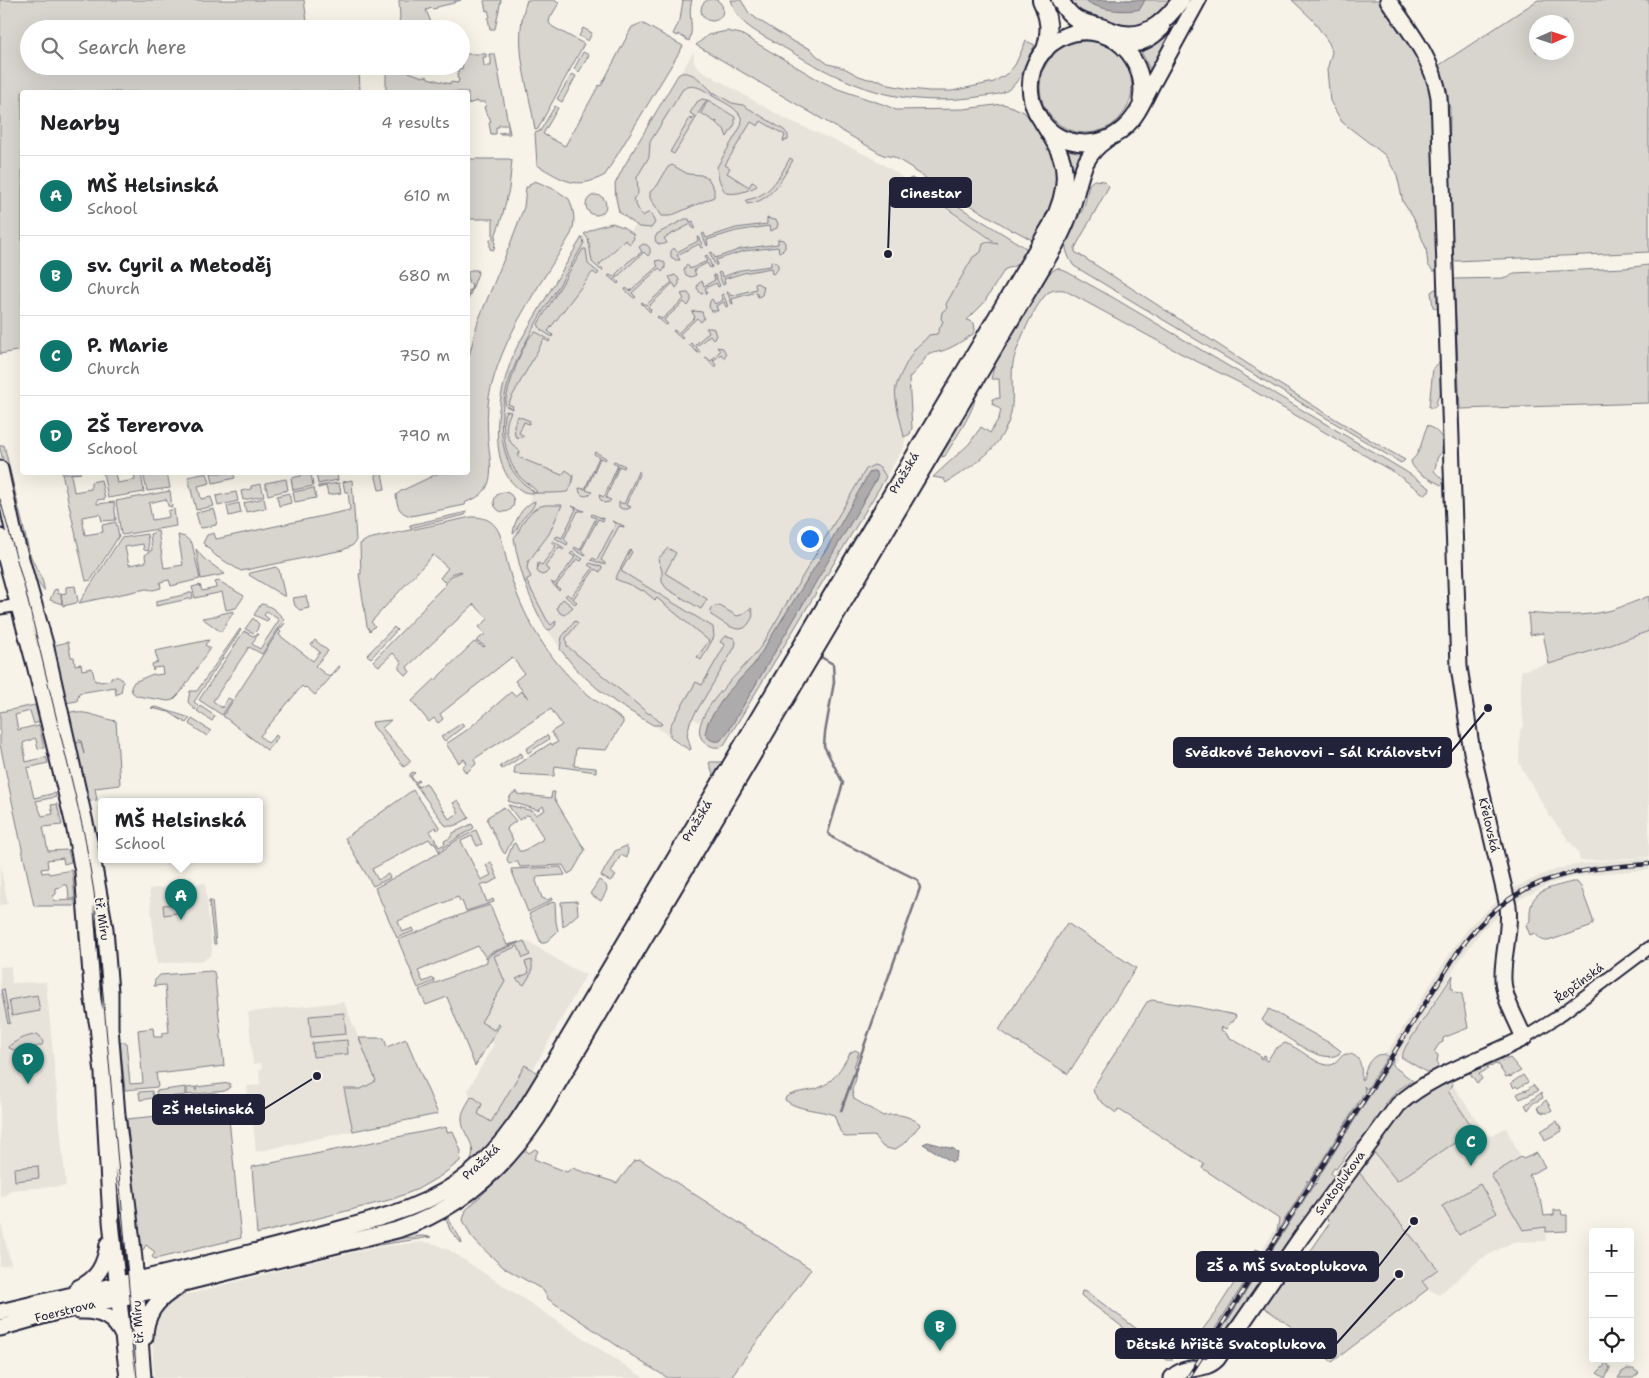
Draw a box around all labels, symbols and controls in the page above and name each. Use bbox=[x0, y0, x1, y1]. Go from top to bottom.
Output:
north arrow bbox=[1529, 15, 1574, 60]
search box bbox=[20, 20, 470, 75]
icon: search bbox=[38, 34, 66, 62]
text: Search here bbox=[78, 35, 187, 60]
text: Nearby bbox=[40, 109, 120, 137]
text: 4 results bbox=[381, 112, 450, 133]
text: MŠ Helsinská bbox=[87, 173, 219, 198]
callout: Cinestar bbox=[890, 178, 971, 207]
text: Cinestar bbox=[900, 184, 962, 202]
text: A bbox=[50, 185, 62, 206]
text: 610 m bbox=[403, 185, 450, 206]
text: School bbox=[87, 198, 137, 219]
text: sv. Cyril a Metoděj bbox=[87, 253, 271, 278]
text: B bbox=[51, 265, 61, 286]
text: 680 m bbox=[398, 265, 450, 286]
text: Church bbox=[87, 278, 140, 299]
text: P. Marie bbox=[87, 333, 168, 358]
text: C bbox=[51, 345, 61, 366]
text: 750 m bbox=[399, 345, 450, 366]
text: Church bbox=[87, 358, 140, 379]
text: ZŠ Tererova bbox=[87, 413, 203, 438]
text: D bbox=[50, 425, 62, 446]
text: 790 m bbox=[398, 425, 450, 446]
text: School bbox=[87, 438, 137, 459]
street label: Pražská bbox=[885, 449, 923, 497]
your location bbox=[797, 526, 823, 552]
callout: Svědkové Jehovovi - Sál Království bbox=[1174, 738, 1451, 767]
text: Svědkové Jehovovi - Sál Království bbox=[1185, 743, 1442, 761]
street label: Křelovská bbox=[1475, 796, 1503, 854]
street label: Pražská bbox=[678, 797, 716, 845]
popup bbox=[98, 798, 263, 863]
text: MŠ Helsinská bbox=[115, 808, 246, 833]
text: School bbox=[115, 833, 165, 854]
pin: A bbox=[165, 879, 197, 920]
street label: tř. Míru bbox=[91, 896, 113, 942]
street label: Řepčínská bbox=[1551, 959, 1607, 1007]
pin: D bbox=[12, 1043, 44, 1084]
callout: ZŠ Helsinská bbox=[153, 1095, 264, 1124]
text: ZŠ Helsinská bbox=[162, 1100, 254, 1118]
pin: C bbox=[1455, 1125, 1487, 1166]
street label: Pražská bbox=[459, 1140, 504, 1183]
street label: Svatoplukova bbox=[1311, 1147, 1369, 1218]
map controls bbox=[1589, 1228, 1634, 1363]
button: + bbox=[1589, 1228, 1634, 1273]
callout: ZŠ a MŠ Svatoplukova bbox=[1197, 1252, 1378, 1281]
text: ZŠ a MŠ Svatoplukova bbox=[1207, 1257, 1368, 1275]
button: − bbox=[1589, 1273, 1634, 1318]
street label: Foerstrova bbox=[33, 1296, 97, 1326]
street label: tř. Míru bbox=[129, 1300, 147, 1344]
pin: B bbox=[924, 1310, 956, 1351]
button: locate bbox=[1589, 1318, 1634, 1363]
callout: Dětské hřiště Svatoplukova bbox=[1116, 1329, 1336, 1358]
text: Dětské hřiště Svatoplukova bbox=[1126, 1335, 1326, 1353]

